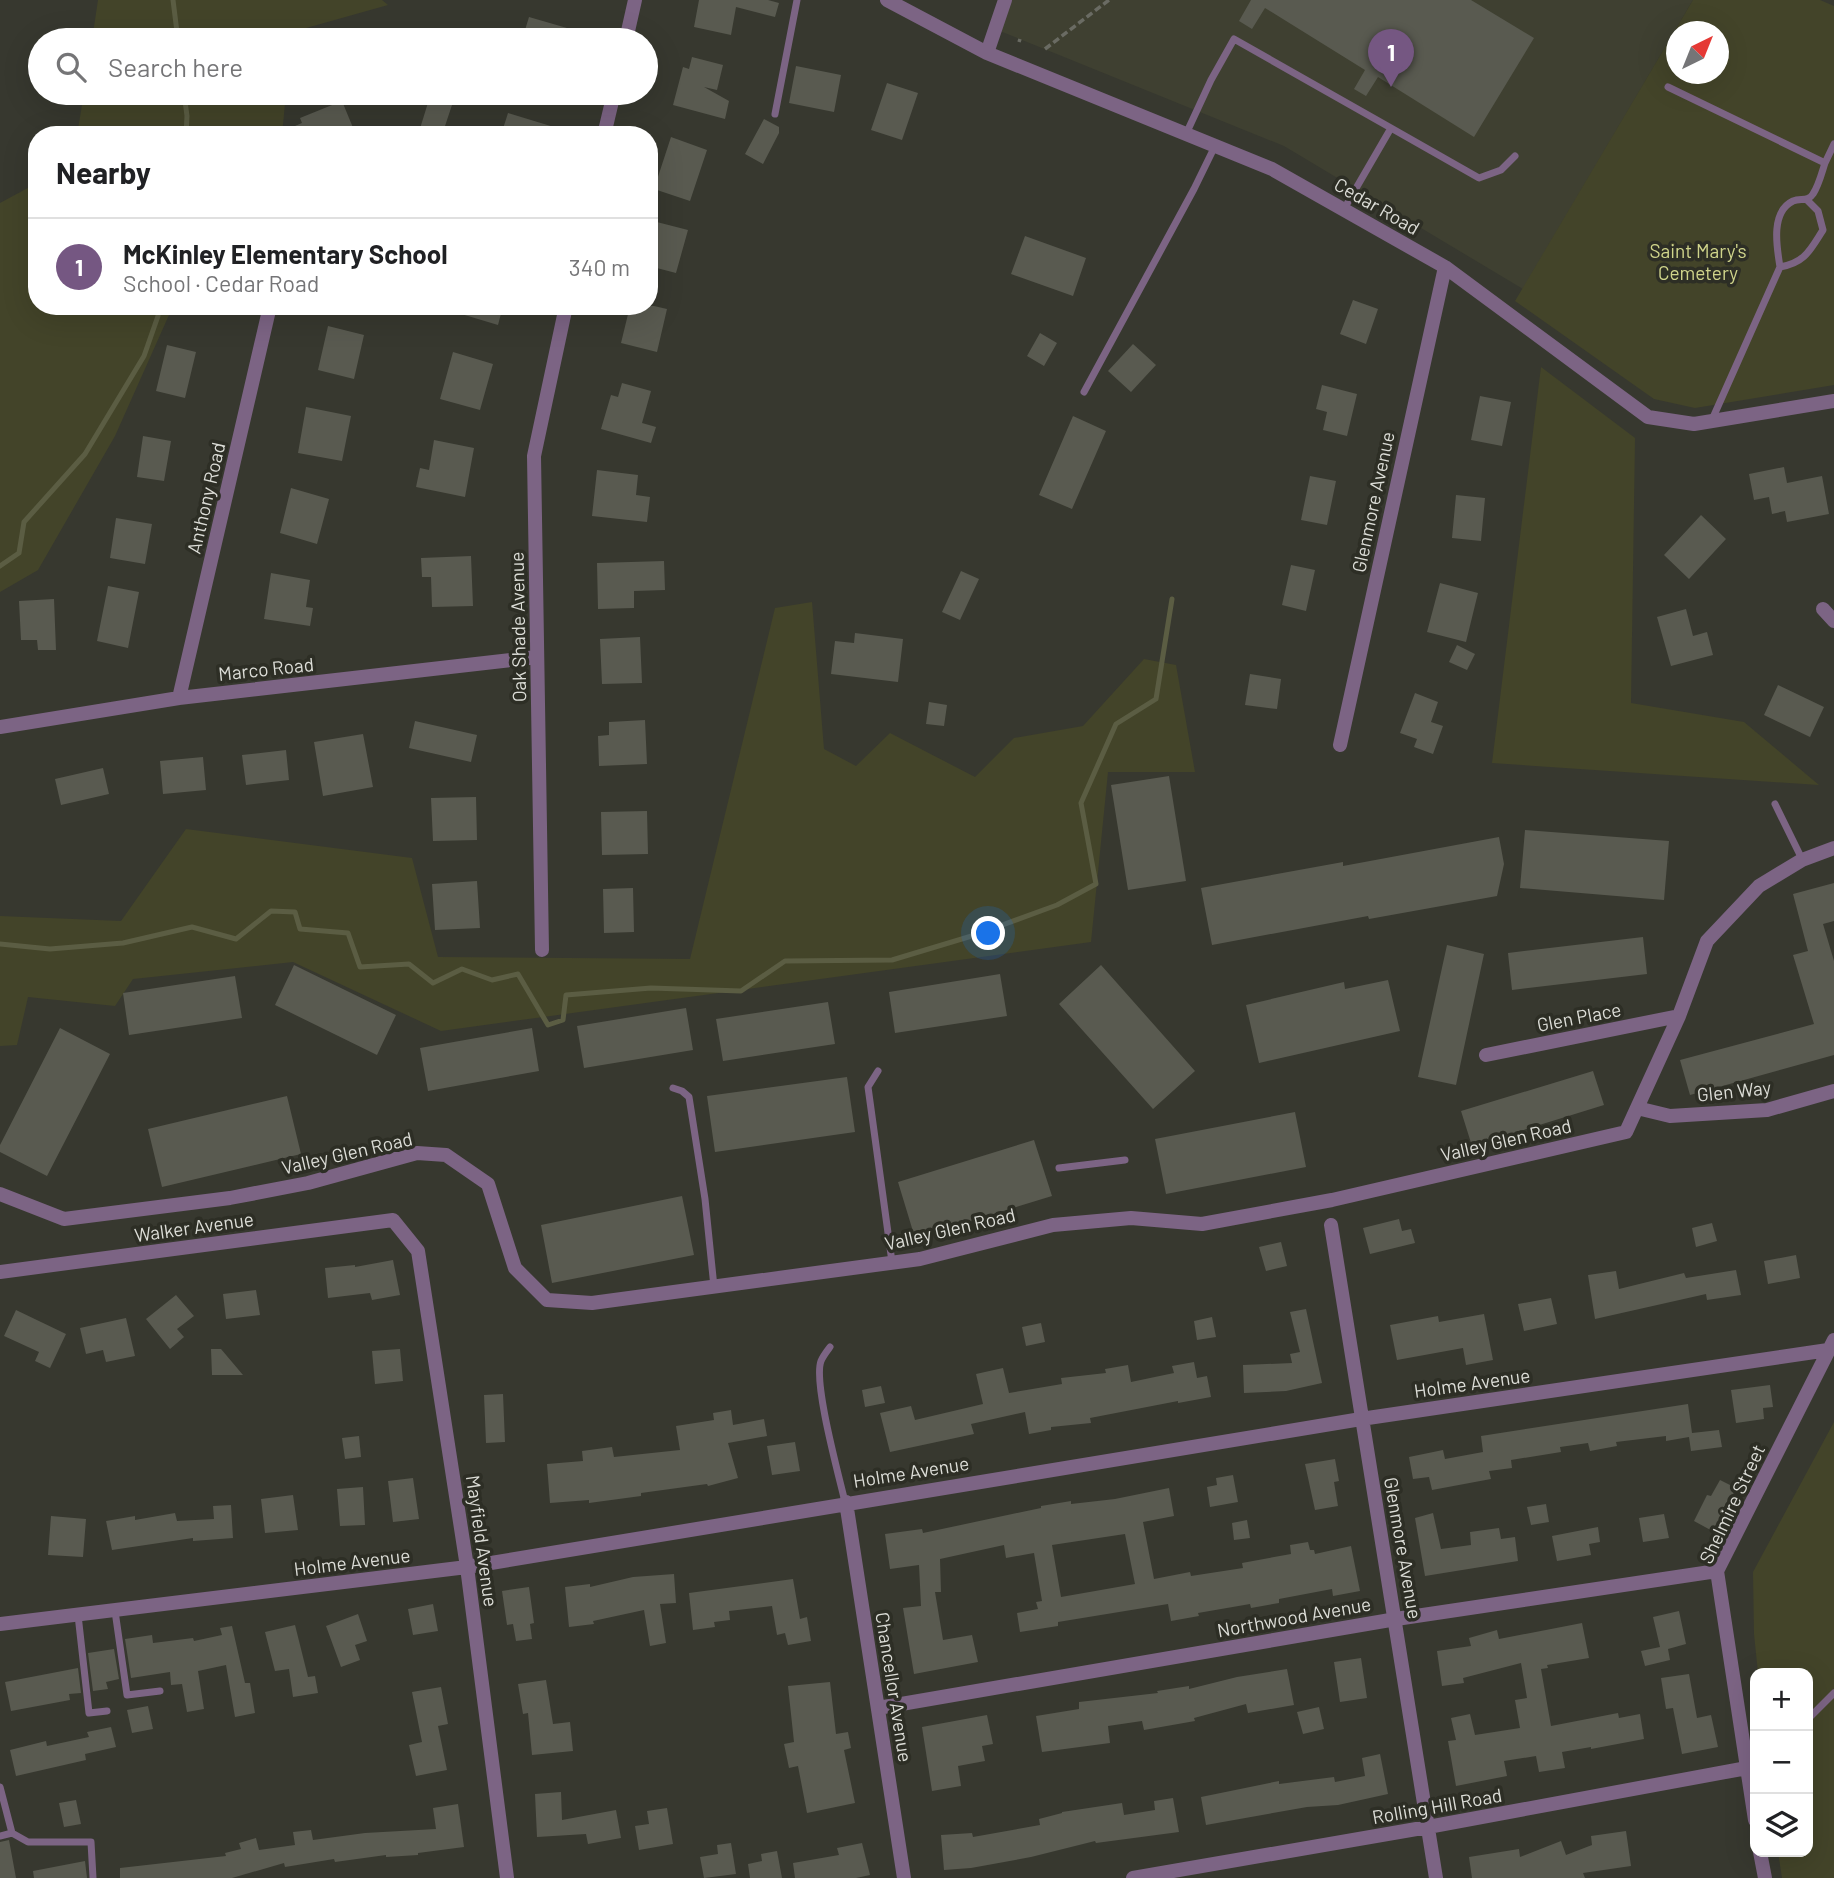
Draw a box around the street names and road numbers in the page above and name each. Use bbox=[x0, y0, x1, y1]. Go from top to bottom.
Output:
street label: Cedar Road bbox=[1331, 172, 1424, 239]
street label: Glenmore Avenue bbox=[1346, 429, 1399, 574]
street label: Anthony Road bbox=[182, 440, 230, 556]
street label: Oak Shade Avenue bbox=[505, 552, 530, 702]
street label: Marco Road bbox=[217, 652, 315, 685]
street label: Glen Place bbox=[1535, 997, 1623, 1036]
street label: Glen Way bbox=[1696, 1075, 1772, 1106]
street label: Valley Glen Road bbox=[1438, 1113, 1573, 1166]
street label: Valley Glen Road bbox=[279, 1126, 414, 1179]
street label: Valley Glen Road bbox=[882, 1202, 1017, 1255]
street label: Walker Avenue bbox=[133, 1207, 255, 1246]
street label: Holme Avenue bbox=[1412, 1363, 1531, 1402]
street label: Shelmire Street bbox=[1694, 1441, 1769, 1567]
street label: Holme Avenue bbox=[851, 1451, 971, 1492]
street label: Mayfield Avenue bbox=[462, 1474, 503, 1608]
street label: Glenmore Avenue bbox=[1380, 1475, 1427, 1621]
street label: Holme Avenue bbox=[292, 1543, 411, 1580]
street label: Northwood Avenue bbox=[1215, 1592, 1373, 1641]
street label: Chancellor Avenue bbox=[871, 1610, 918, 1764]
street label: Rolling Hill Road bbox=[1370, 1783, 1504, 1828]

